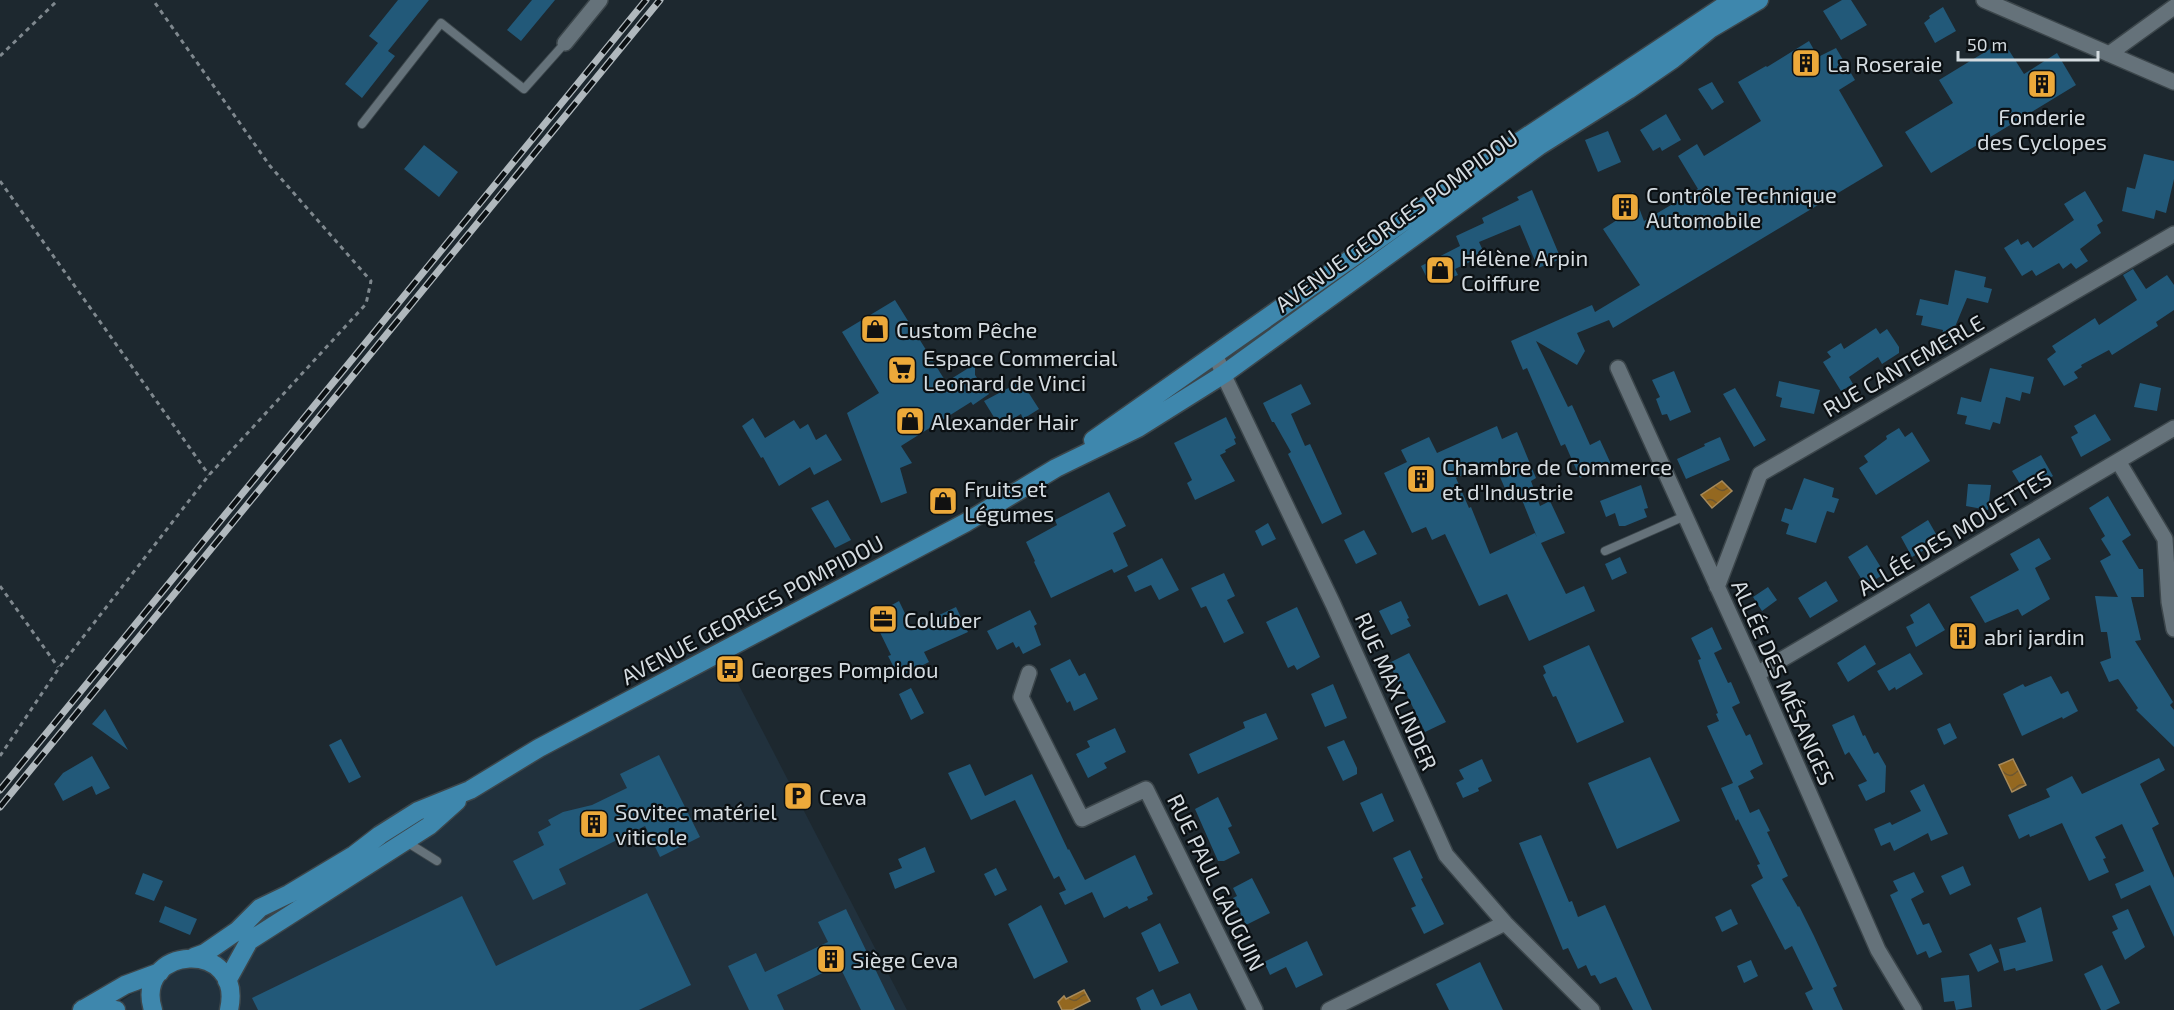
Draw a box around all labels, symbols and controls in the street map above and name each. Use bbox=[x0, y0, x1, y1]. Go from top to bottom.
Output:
scale bar bbox=[1958, 24, 2098, 62]
text: 50 m bbox=[1967, 33, 2007, 55]
building icon: La Roseraie bbox=[1790, 47, 1822, 79]
place label: La Roseraie bbox=[1827, 50, 1942, 76]
building icon: Fonderie des Cyclopes bbox=[2026, 68, 2058, 100]
place label: Fonderie des Cyclopes bbox=[1977, 103, 2107, 154]
street label: AVENUE GEORGES POMPIDOU bbox=[1270, 123, 1522, 317]
place label: Contrôle Technique Automobile bbox=[1646, 181, 1837, 232]
building icon: Contrôle Technique Automobile bbox=[1609, 191, 1641, 223]
place label: Hélène Arpin Coiffure bbox=[1461, 244, 1588, 295]
shop icon: Hélène Arpin Coiffure bbox=[1424, 254, 1456, 286]
street label: RUE CANTEMERLE bbox=[1818, 308, 1988, 422]
shop icon: Custom Pêche bbox=[859, 313, 891, 345]
place label: Custom Pêche bbox=[896, 316, 1037, 342]
place label: Espace Commercial Leonard de Vinci bbox=[923, 344, 1118, 395]
supermarket icon: Espace Commercial Leonard de Vinci bbox=[886, 354, 918, 386]
shop icon: Alexander Hair bbox=[894, 405, 926, 437]
place label: Alexander Hair bbox=[931, 408, 1078, 434]
place label: Chambre de Commerce et d'Industrie bbox=[1442, 453, 1672, 504]
building icon: Chambre de Commerce et d'Industrie bbox=[1405, 463, 1437, 495]
street label: ALLÉE DES MOUETTES bbox=[1852, 464, 2056, 600]
place label: Fruits et Légumes bbox=[964, 475, 1054, 526]
shop icon: Fruits et Légumes bbox=[927, 485, 959, 517]
street label: AVENUE GEORGES POMPIDOU bbox=[616, 529, 888, 689]
street label: ALLÉE DES MÉSANGES bbox=[1727, 575, 1841, 789]
office icon: Coluber bbox=[867, 603, 899, 635]
place label: Coluber bbox=[904, 606, 981, 632]
street label: RUE MAX LINDER bbox=[1351, 608, 1443, 774]
building icon: abri jardin bbox=[1947, 620, 1979, 652]
place label: abri jardin bbox=[1984, 623, 2085, 650]
bus stop icon: Georges Pompidou bbox=[714, 653, 746, 685]
place label: Georges Pompidou bbox=[751, 656, 938, 682]
parking icon: Ceva bbox=[782, 780, 814, 812]
place label: Ceva bbox=[819, 783, 867, 809]
street label: RUE PAUL GAUGUIN bbox=[1163, 789, 1271, 975]
place label: Sovitec matériel viticole bbox=[615, 798, 777, 849]
building icon: Sovitec matériel viticole bbox=[578, 808, 610, 840]
building icon: Siège Ceva bbox=[815, 943, 847, 975]
place label: Siège Ceva bbox=[852, 946, 958, 972]

